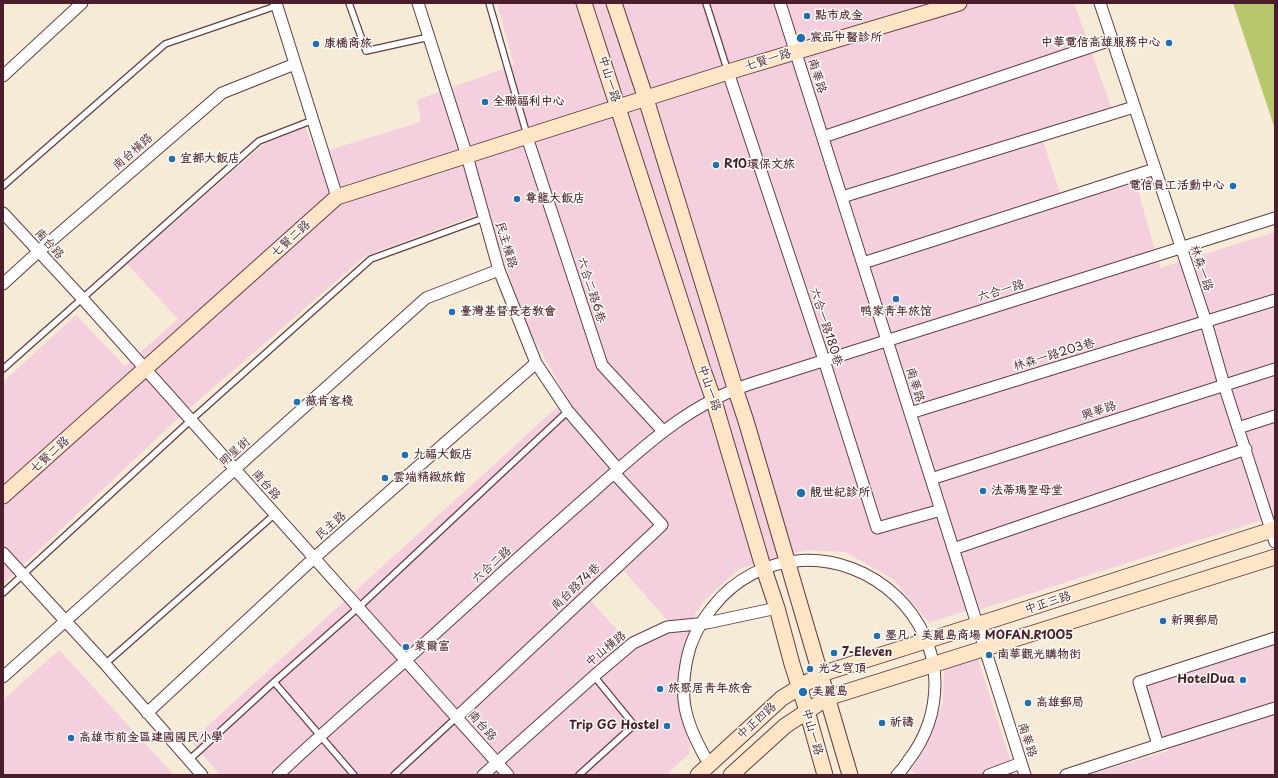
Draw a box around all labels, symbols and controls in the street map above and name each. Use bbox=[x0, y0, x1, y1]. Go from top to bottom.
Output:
place label: 點市成金 bbox=[815, 9, 863, 23]
marker: 點市成金 bbox=[802, 11, 812, 21]
place label: 宸品中醫診所 bbox=[810, 31, 882, 45]
marker: 宸品中醫診所 bbox=[795, 32, 807, 44]
place label: 中華電信高雄服務中心 bbox=[1041, 36, 1161, 50]
place label: 康橋商旅 bbox=[324, 37, 372, 51]
marker: 中華電信高雄服務中心 bbox=[1164, 38, 1174, 48]
marker: 康橋商旅 bbox=[311, 39, 321, 49]
street label: 七賢一路 bbox=[743, 46, 793, 74]
street label: 中山一路 bbox=[595, 54, 623, 104]
street label: 南華路 bbox=[805, 57, 829, 95]
place label: 全聯福利中心 bbox=[493, 95, 565, 109]
marker: 全聯福利中心 bbox=[480, 97, 490, 107]
street label: 南台橫路 bbox=[110, 131, 156, 173]
place label: 宜都大飯店 bbox=[180, 152, 240, 166]
marker: 宜都大飯店 bbox=[167, 154, 177, 164]
place label: R10環保文旅 bbox=[724, 158, 795, 172]
marker: R10環保文旅 bbox=[711, 160, 721, 170]
place label: 電信員工活動中心 bbox=[1129, 179, 1225, 193]
marker: 電信員工活動中心 bbox=[1228, 181, 1238, 191]
place label: 尊龍大飯店 bbox=[525, 192, 585, 206]
marker: 尊龍大飯店 bbox=[512, 194, 522, 204]
street label: 七賢二路 bbox=[268, 218, 314, 260]
street label: 民主橫路 bbox=[492, 220, 520, 270]
street label: 南台路 bbox=[31, 226, 67, 262]
street label: 林森一路 bbox=[1186, 243, 1216, 293]
street label: 六合二路6巷 bbox=[574, 255, 608, 325]
street label: 六合一路 bbox=[976, 277, 1026, 305]
street label: 六合一路180巷 bbox=[807, 286, 845, 368]
marker: 鸭家青年旅馆 bbox=[891, 294, 901, 304]
place label: 臺灣基督長老教會 bbox=[460, 305, 556, 319]
place label: 鸭家青年旅馆 bbox=[860, 305, 932, 319]
marker: 臺灣基督長老教會 bbox=[447, 307, 457, 317]
street label: 林森一路203巷 bbox=[1011, 336, 1097, 374]
street label: 中山一路 bbox=[694, 363, 724, 413]
street label: 南華路 bbox=[903, 366, 927, 404]
place label: 薇肯客棧 bbox=[305, 395, 353, 409]
marker: 薇肯客棧 bbox=[292, 397, 302, 407]
street label: 興華路 bbox=[1080, 399, 1118, 423]
street label: 七賢二路 bbox=[27, 434, 73, 476]
street label: 明星街 bbox=[217, 435, 253, 469]
place label: 九福大飯店 bbox=[413, 448, 473, 462]
marker: 九福大飯店 bbox=[400, 450, 410, 460]
street label: 南台路 bbox=[249, 467, 283, 503]
place label: 雲端精緻旅館 bbox=[393, 471, 465, 485]
marker: 雲端精緻旅館 bbox=[380, 473, 390, 483]
place label: 法蒂瑪聖母堂 bbox=[991, 484, 1063, 498]
place label: 靚世紀診所 bbox=[810, 486, 870, 500]
marker: 法蒂瑪聖母堂 bbox=[978, 486, 988, 496]
marker: 靚世紀診所 bbox=[795, 487, 807, 499]
street label: 民主路 bbox=[313, 509, 349, 543]
street label: 六合二路 bbox=[469, 544, 515, 586]
street label: 南台路74巷 bbox=[548, 561, 604, 613]
street label: 中正三路 bbox=[1023, 589, 1073, 617]
place label: 新興郵局 bbox=[1171, 614, 1219, 628]
marker: 新興郵局 bbox=[1158, 616, 1168, 626]
street label: 中山橫路 bbox=[583, 628, 629, 670]
place label: 墨凡・美麗島商場 MOFAN.R10O5 bbox=[885, 629, 1073, 643]
marker: 墨凡・美麗島商場 MOFAN.R10O5 bbox=[872, 631, 882, 641]
place label: 萊爾富 bbox=[414, 640, 450, 654]
marker: 萊爾富 bbox=[401, 642, 411, 652]
place label: 7-Eleven bbox=[842, 646, 892, 660]
marker: 7-Eleven bbox=[829, 648, 839, 658]
place label: 南華觀光購物街 bbox=[997, 648, 1081, 662]
marker: 南華觀光購物街 bbox=[984, 650, 994, 660]
place label: 光之穹頂 bbox=[818, 662, 866, 676]
marker: 光之穹頂 bbox=[805, 664, 815, 674]
place label: HotelDua bbox=[1177, 673, 1235, 687]
marker: HotelDua bbox=[1238, 675, 1248, 685]
place label: 旅聚居青年旅舍 bbox=[668, 682, 752, 696]
marker: 旅聚居青年旅舍 bbox=[655, 684, 665, 694]
place label: 美麗島 bbox=[812, 685, 848, 699]
marker: 美麗島 bbox=[797, 686, 809, 698]
place label: 高雄郵局 bbox=[1036, 696, 1084, 710]
marker: 高雄郵局 bbox=[1023, 698, 1033, 708]
street label: 中正四路 bbox=[734, 700, 780, 742]
street label: 中山一路 bbox=[798, 707, 826, 757]
street label: 南台路 bbox=[465, 708, 499, 744]
place label: 祈禱 bbox=[890, 716, 914, 730]
marker: 祈禱 bbox=[877, 718, 887, 728]
place label: Trip GG Hostel bbox=[569, 719, 659, 733]
marker: Trip GG Hostel bbox=[662, 721, 672, 731]
street label: 南華路 bbox=[1015, 721, 1039, 759]
place label: 高雄市前金區建國國民小學 bbox=[79, 731, 223, 745]
marker: 高雄市前金區建國國民小學 bbox=[66, 733, 76, 743]

